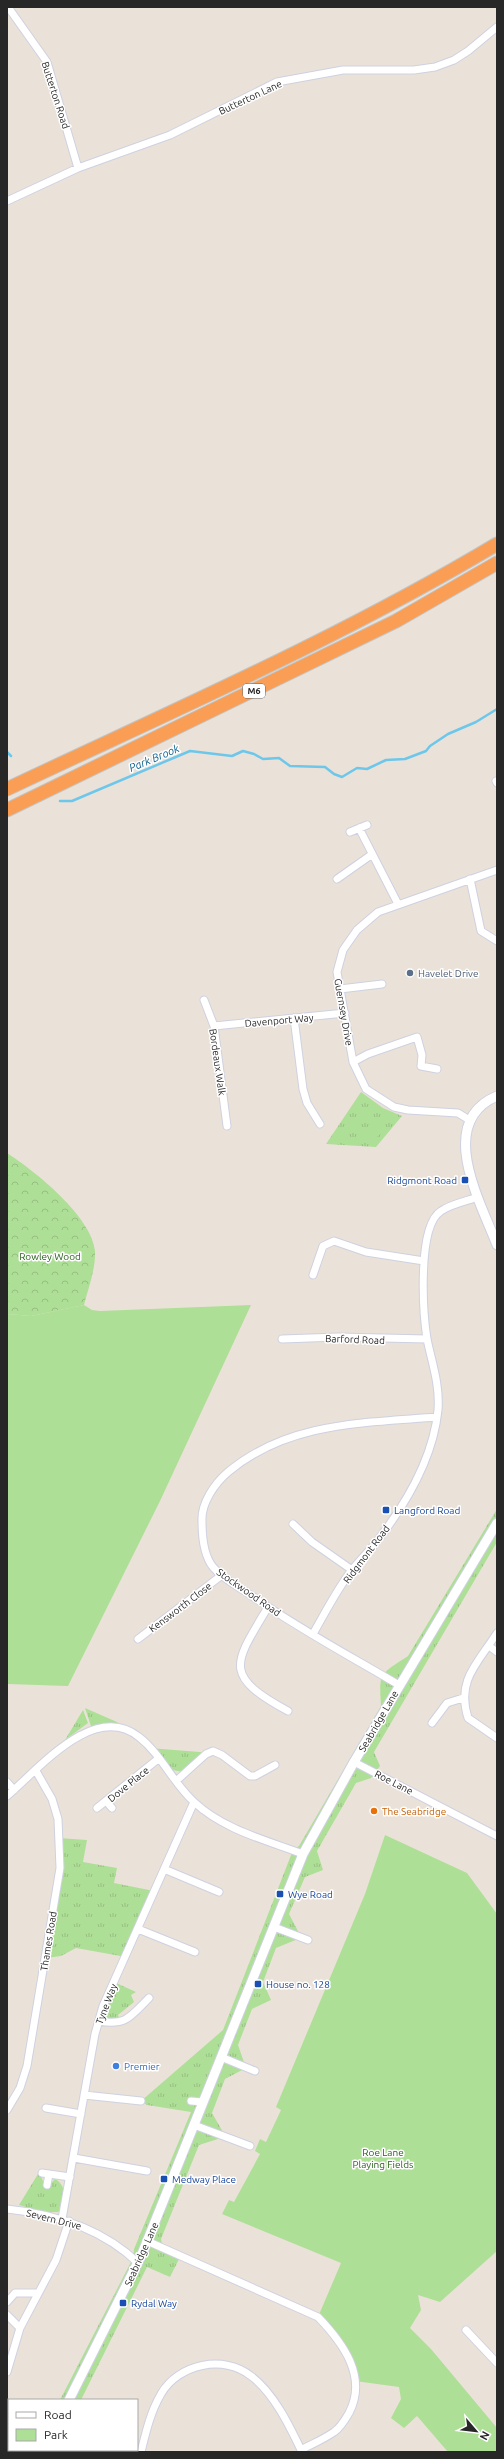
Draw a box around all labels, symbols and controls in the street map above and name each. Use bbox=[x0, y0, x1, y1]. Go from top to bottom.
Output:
street label: Butterton Road bbox=[39, 60, 72, 130]
street label: Butterton Lane bbox=[217, 78, 284, 117]
road number: M6 bbox=[243, 684, 265, 698]
water label: Park Brook bbox=[127, 742, 181, 774]
marker: Havelet Drive bbox=[405, 968, 415, 978]
place label: Havelet Drive bbox=[418, 968, 478, 979]
street label: Guernsey Drive bbox=[332, 978, 355, 1047]
street label: Davenport Way bbox=[244, 1012, 314, 1029]
street label: Bordeaux Walk bbox=[207, 1028, 228, 1096]
place label: Ridgmont Road bbox=[387, 1175, 457, 1186]
marker: Ridgmont Road bbox=[460, 1175, 470, 1185]
park label: Rowley Wood bbox=[19, 1251, 81, 1262]
street label: Barford Road bbox=[325, 1333, 385, 1346]
marker: Langford Road bbox=[381, 1505, 391, 1515]
place label: Langford Road bbox=[394, 1505, 460, 1516]
street label: Ridgmont Road bbox=[341, 1523, 392, 1585]
street label: Stockwood Road bbox=[215, 1566, 283, 1619]
street label: Kensworth Close bbox=[147, 1580, 214, 1634]
street label: Seabridge Lane bbox=[356, 1689, 400, 1754]
street label: Dove Place bbox=[106, 1765, 151, 1804]
street label: Roe Lane bbox=[373, 1768, 415, 1797]
marker: The Seabridge bbox=[369, 1806, 379, 1816]
place label: The Seabridge bbox=[382, 1806, 446, 1817]
marker: Wye Road bbox=[275, 1889, 285, 1899]
place label: Wye Road bbox=[288, 1889, 333, 1900]
street label: Thames Road bbox=[38, 1910, 59, 1972]
marker: House no. 128 bbox=[253, 1979, 263, 1989]
place label: House no. 128 bbox=[266, 1979, 330, 1990]
street label: Tyne Way bbox=[94, 1982, 119, 2026]
marker: Premier bbox=[111, 2061, 121, 2071]
place label: Premier bbox=[124, 2061, 160, 2072]
park label: Roe Lane Playing Fields bbox=[353, 2147, 413, 2170]
marker: Medway Place bbox=[159, 2174, 169, 2184]
place label: Medway Place bbox=[172, 2174, 236, 2185]
street label: Severn Drive bbox=[25, 2207, 83, 2232]
street label: Seabridge Lane bbox=[122, 2221, 160, 2288]
marker: Rydal Way bbox=[118, 2298, 128, 2308]
place label: Rydal Way bbox=[131, 2298, 177, 2309]
legend bbox=[8, 2399, 138, 2451]
text: Road bbox=[44, 2408, 72, 2421]
north arrow bbox=[456, 2411, 496, 2451]
text: Park bbox=[44, 2428, 68, 2441]
text: N bbox=[478, 2429, 492, 2442]

